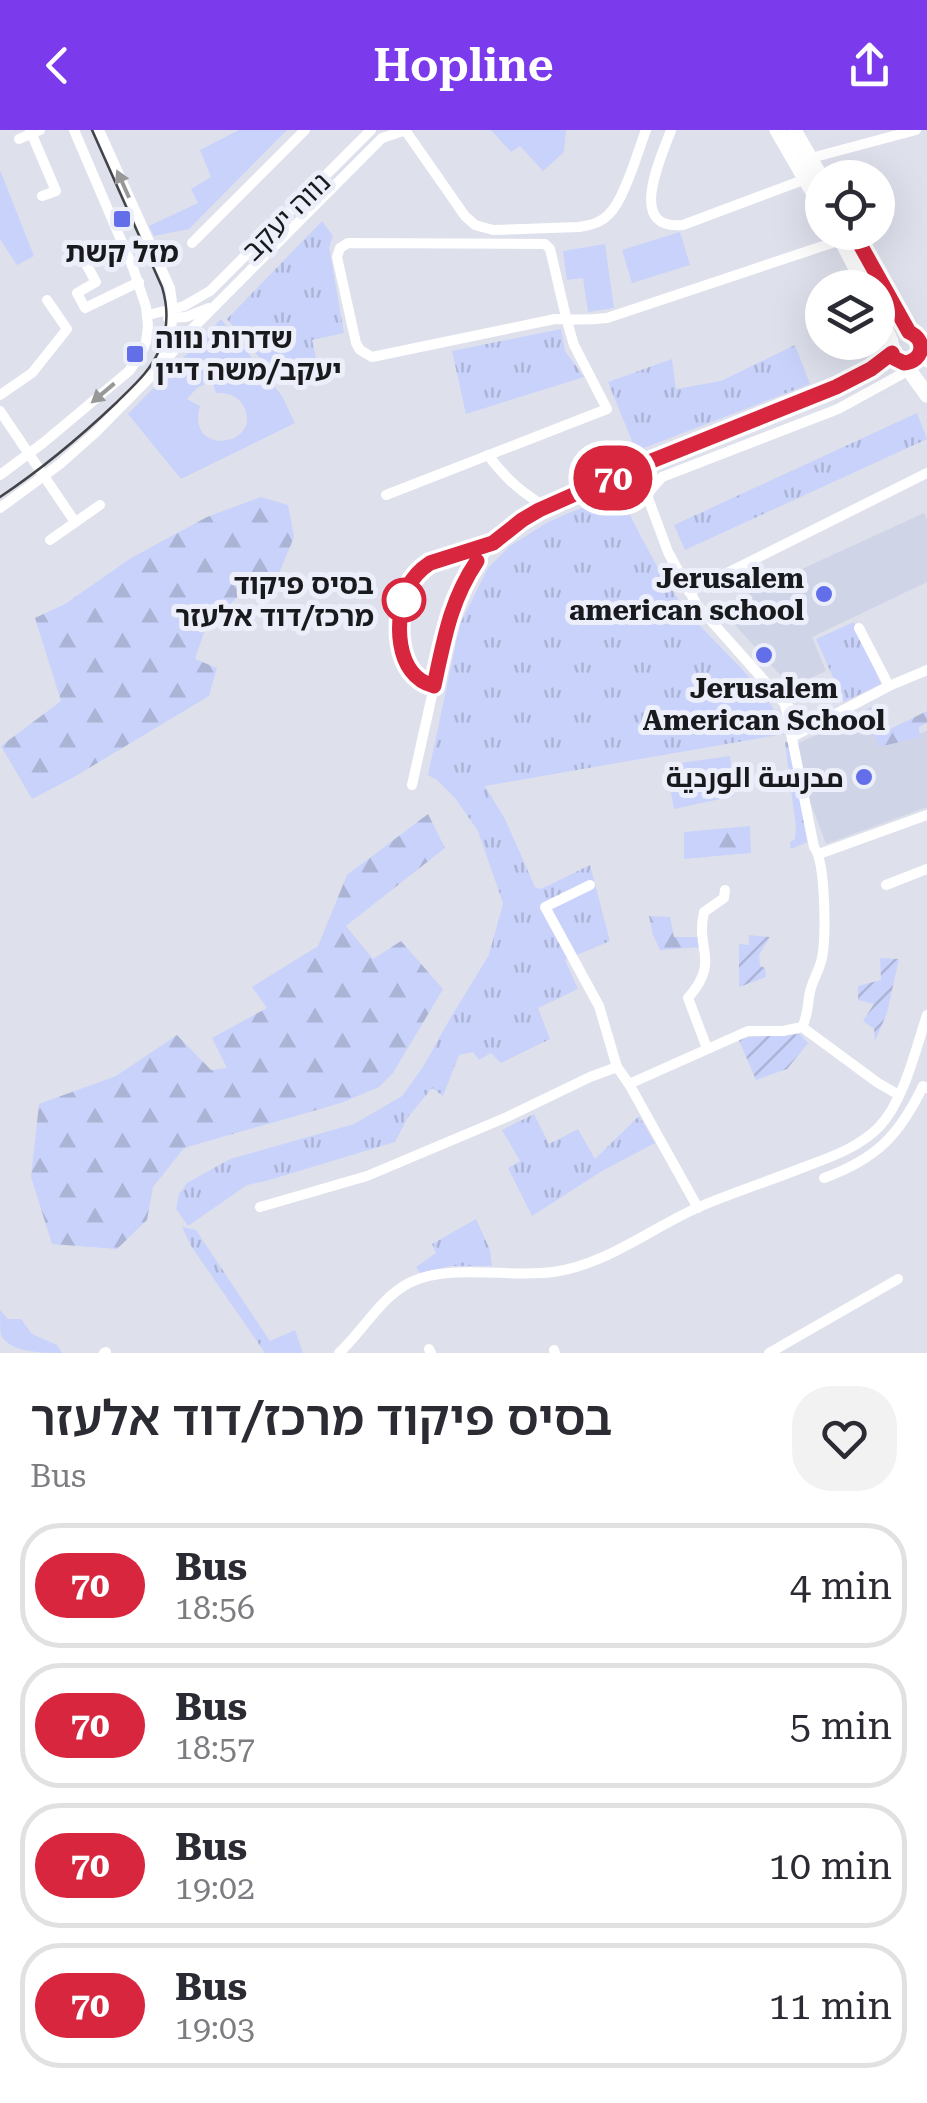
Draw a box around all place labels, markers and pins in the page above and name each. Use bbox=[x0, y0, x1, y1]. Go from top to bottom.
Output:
marker: מזל קשת bbox=[111, 208, 133, 230]
place label: מזל קשת bbox=[65, 236, 179, 269]
place label: שדרות נווה יעקב/משה דיין bbox=[155, 322, 342, 387]
marker: שדרות נווה יעקב/משה דיין bbox=[124, 343, 146, 365]
place label: Jerusalem american school bbox=[569, 562, 804, 627]
place label: בסיס פיקוד מרכז/דוד אלעזר bbox=[175, 568, 374, 633]
marker: בסיס פיקוד מרכז/דוד אלעזר bbox=[383, 579, 425, 621]
marker: Jerusalem american school bbox=[813, 583, 835, 605]
marker: Jerusalem American School bbox=[753, 644, 775, 666]
place label: Jerusalem American School bbox=[643, 672, 885, 737]
place label: مدرسة الوردية bbox=[666, 761, 844, 794]
marker: مدرسة الوردية bbox=[853, 766, 875, 788]

